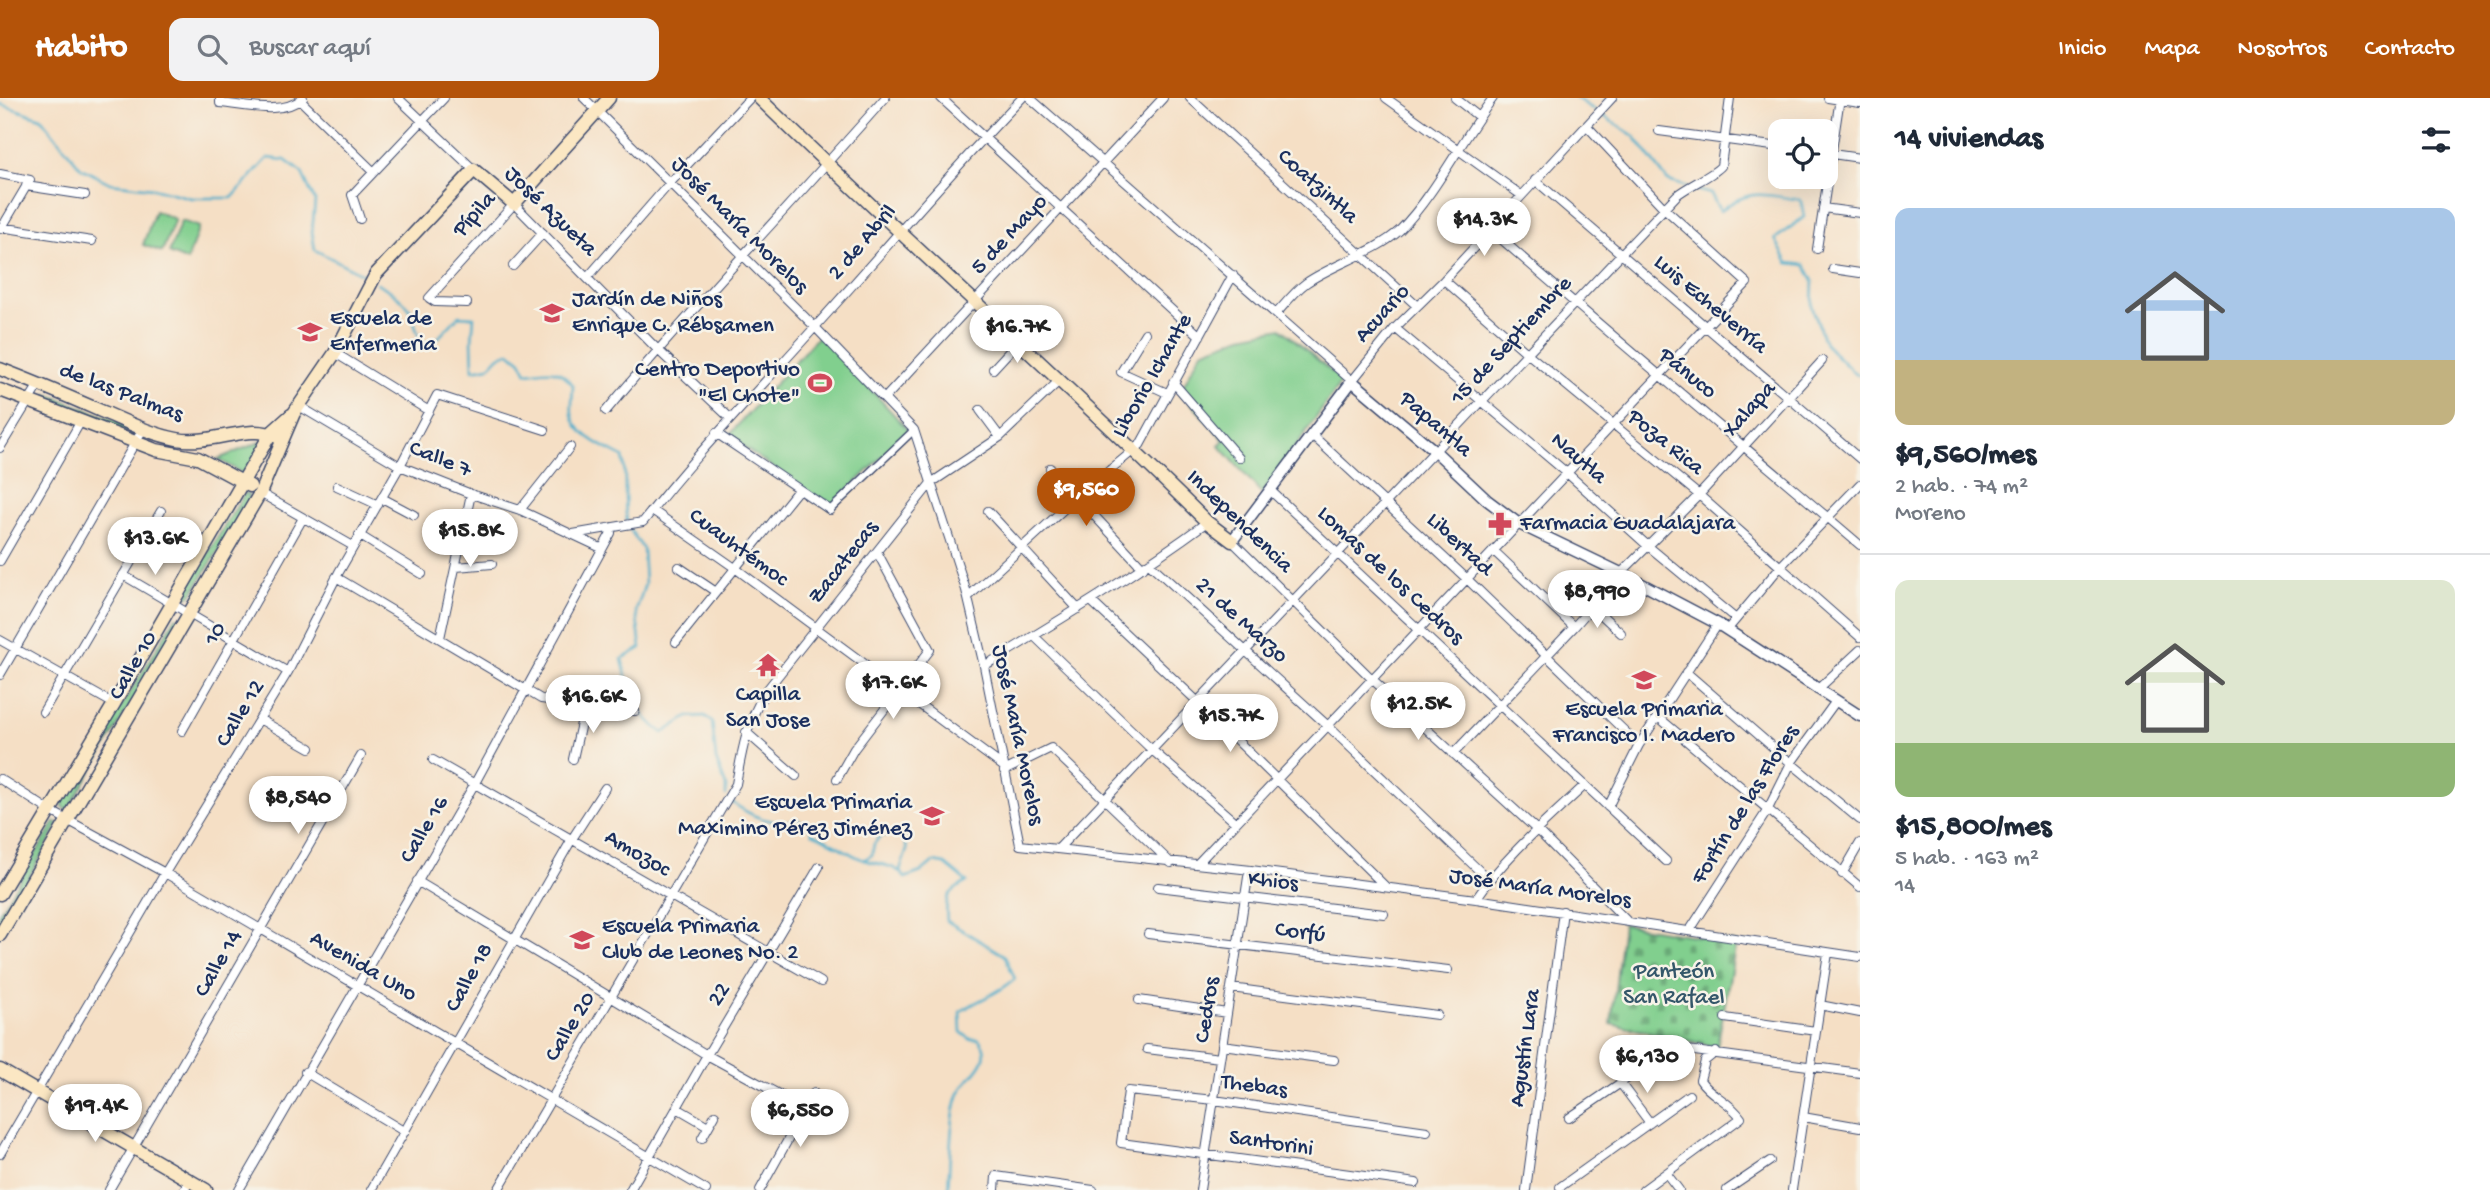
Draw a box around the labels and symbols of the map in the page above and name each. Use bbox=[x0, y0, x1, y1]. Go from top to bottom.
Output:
street label: Coatzintla bbox=[1271, 144, 1364, 231]
street label: José María Morelos bbox=[665, 152, 814, 301]
street label: José Azueta bbox=[498, 161, 603, 264]
street label: Pípila bbox=[447, 186, 503, 244]
street label: 5 de Mayo bbox=[966, 189, 1054, 281]
pin: $14.3K bbox=[1427, 198, 1541, 258]
street label: 2 de Abril bbox=[823, 200, 903, 286]
street label: Luis Echeverría bbox=[1647, 249, 1773, 361]
street label: 15 de Septiembre bbox=[1445, 270, 1579, 412]
street label: Acuario bbox=[1350, 279, 1416, 349]
place label: Jardín de Niños Enrique C. Rébsamen bbox=[572, 287, 774, 340]
school or university icon: Jardín de Niños Enrique C. Rébsamen bbox=[538, 299, 566, 327]
place label: Escuela de Enfermeria bbox=[330, 306, 438, 359]
pin: $16.7K bbox=[960, 306, 1074, 365]
street label: Liborio Ichante bbox=[1107, 308, 1200, 443]
school or university icon: Escuela de Enfermeria bbox=[296, 318, 324, 346]
street label: Pánuco bbox=[1652, 342, 1722, 406]
street label: de las Palmas bbox=[55, 357, 187, 429]
place label: Centro Deportivo "El Chote" bbox=[635, 357, 800, 410]
sports icon: Centro Deportivo "El Chote" bbox=[806, 369, 834, 397]
street label: Xalapa bbox=[1717, 375, 1783, 445]
street label: Papantla bbox=[1392, 385, 1478, 465]
street label: Poza Rica bbox=[1621, 403, 1710, 483]
street label: Nautla bbox=[1544, 427, 1613, 492]
street label: Calle 7 bbox=[405, 435, 476, 485]
street label: Independencia bbox=[1180, 464, 1299, 580]
pin: $9,560 bbox=[1029, 468, 1143, 528]
street label: Lomas de los Cedros bbox=[1311, 501, 1470, 652]
street label: Cuauhtémoc bbox=[683, 503, 794, 594]
street label: Libertad bbox=[1420, 507, 1499, 584]
pin: $15.8K bbox=[413, 510, 527, 569]
pharmacy icon: Farmacia Guadalajara bbox=[1486, 510, 1514, 538]
place label: Farmacia Guadalajara bbox=[1519, 511, 1737, 538]
street label: Zacatecas bbox=[803, 515, 885, 610]
pin: $13.6K bbox=[98, 518, 212, 577]
pin: $8,990 bbox=[1540, 570, 1654, 630]
street label: 21 de Marzo bbox=[1189, 572, 1293, 670]
street label: 10 bbox=[198, 618, 233, 651]
street label: Calle 10 bbox=[104, 627, 164, 705]
street label: José María Morelos bbox=[985, 643, 1049, 828]
temple icon: Capilla San Jose bbox=[754, 651, 782, 679]
pin: $17.6K bbox=[836, 662, 950, 721]
school or university icon: Escuela Primaria Francisco I. Madero bbox=[1630, 666, 1658, 694]
street label: Calle 12 bbox=[211, 676, 271, 752]
pin: $16.6K bbox=[536, 676, 650, 735]
place label: Capilla San Jose bbox=[726, 682, 811, 735]
pin: $12.5K bbox=[1361, 682, 1475, 742]
pin: $15.7K bbox=[1173, 694, 1287, 754]
place label: Escuela Primaria Francisco I. Madero bbox=[1552, 697, 1735, 750]
street label: Fortín de las Flores bbox=[1686, 720, 1806, 890]
pin: $8,540 bbox=[241, 776, 355, 836]
place label: Escuela Primaria Maximino Pérez Jiménez bbox=[678, 790, 913, 843]
street label: Calle 16 bbox=[394, 791, 456, 869]
school or university icon: Escuela Primaria Maximino Pérez Jiménez bbox=[918, 802, 946, 830]
street label: Amozoc bbox=[599, 824, 676, 884]
street label: José María Morelos bbox=[1447, 863, 1633, 915]
street label: Khios bbox=[1246, 866, 1300, 899]
place label: Escuela Primaria Club de Leones No. 2 bbox=[602, 914, 799, 967]
street label: Corfú bbox=[1273, 917, 1327, 949]
street label: Avenida Uno bbox=[305, 925, 421, 1009]
street label: Calle 14 bbox=[189, 926, 249, 1002]
school or university icon: Escuela Primaria Club de Leones No. 2 bbox=[568, 926, 596, 954]
street label: Calle 18 bbox=[440, 939, 500, 1017]
park label: Panteón San Rafael bbox=[1623, 959, 1725, 1012]
street label: Cedros bbox=[1189, 975, 1227, 1045]
street label: 22 bbox=[703, 978, 737, 1012]
street label: Agustín Lara bbox=[1504, 986, 1548, 1109]
street label: Calle 20 bbox=[540, 987, 602, 1067]
pin: $6,130 bbox=[1590, 1035, 1704, 1095]
street label: Thebas bbox=[1217, 1069, 1289, 1105]
pin: $19.4K bbox=[38, 1084, 152, 1144]
pin: $6,550 bbox=[743, 1090, 857, 1149]
street label: Santorini bbox=[1227, 1125, 1315, 1163]

